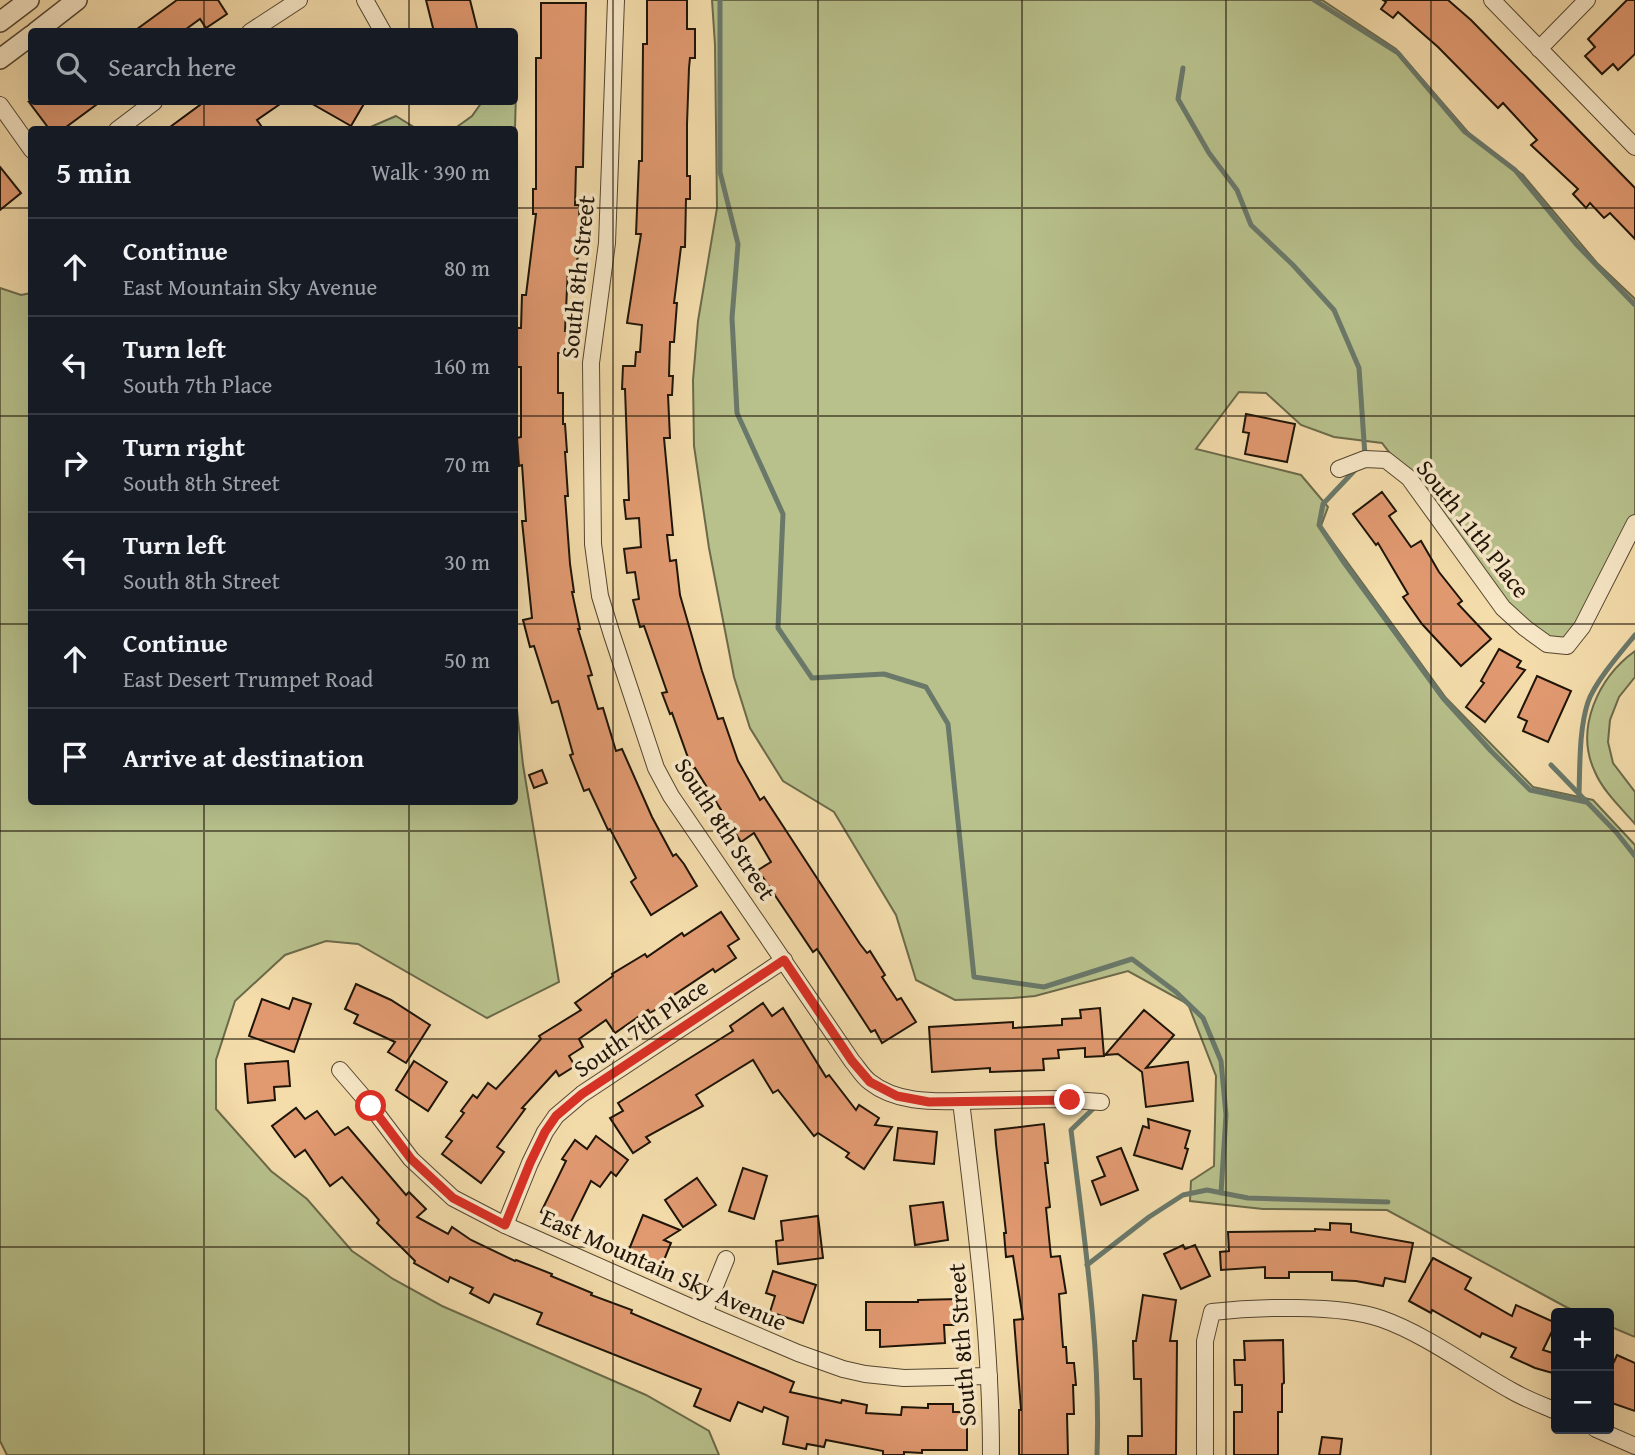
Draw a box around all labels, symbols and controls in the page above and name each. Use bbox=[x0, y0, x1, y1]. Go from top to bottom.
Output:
search box bbox=[28, 28, 518, 105]
text: Search here bbox=[108, 47, 236, 86]
icon: search bbox=[52, 48, 90, 86]
text: 5 min bbox=[56, 150, 131, 194]
text: Walk · 390 m bbox=[371, 155, 490, 188]
street label: South 8th Street bbox=[552, 193, 604, 360]
text: Continue bbox=[123, 231, 228, 270]
icon: ahead bbox=[56, 248, 94, 286]
text: 80 m bbox=[444, 251, 490, 284]
text: East Mountain Sky Avenue bbox=[123, 270, 377, 303]
text: Turn left bbox=[123, 329, 226, 368]
icon: left bbox=[56, 346, 94, 384]
text: 160 m bbox=[433, 349, 490, 382]
text: South 7th Place bbox=[123, 368, 272, 401]
text: Turn right bbox=[123, 427, 245, 466]
icon: right bbox=[56, 444, 94, 482]
text: 70 m bbox=[444, 447, 490, 480]
street label: South 11th Place bbox=[1408, 452, 1539, 605]
text: South 8th Street bbox=[123, 466, 280, 499]
text: Turn left bbox=[123, 525, 226, 564]
icon: left bbox=[56, 542, 94, 580]
text: 30 m bbox=[444, 545, 490, 578]
text: South 8th Street bbox=[123, 564, 280, 597]
text: Continue bbox=[123, 623, 228, 662]
icon: ahead bbox=[56, 640, 94, 678]
text: 50 m bbox=[444, 643, 490, 676]
text: East Desert Trumpet Road bbox=[123, 662, 373, 695]
icon: arrive bbox=[56, 738, 94, 776]
text: Arrive at destination bbox=[123, 738, 364, 777]
street label: South 8th Street bbox=[666, 751, 785, 907]
street label: South 7th Place bbox=[566, 969, 715, 1086]
route end bbox=[1054, 1084, 1085, 1115]
route start bbox=[355, 1090, 386, 1121]
street label: East Mountain Sky Avenue bbox=[536, 1200, 793, 1339]
street label: South 8th Street bbox=[938, 1262, 985, 1428]
map controls bbox=[1551, 1308, 1614, 1434]
button: + bbox=[1551, 1308, 1614, 1371]
button: − bbox=[1551, 1371, 1614, 1434]

